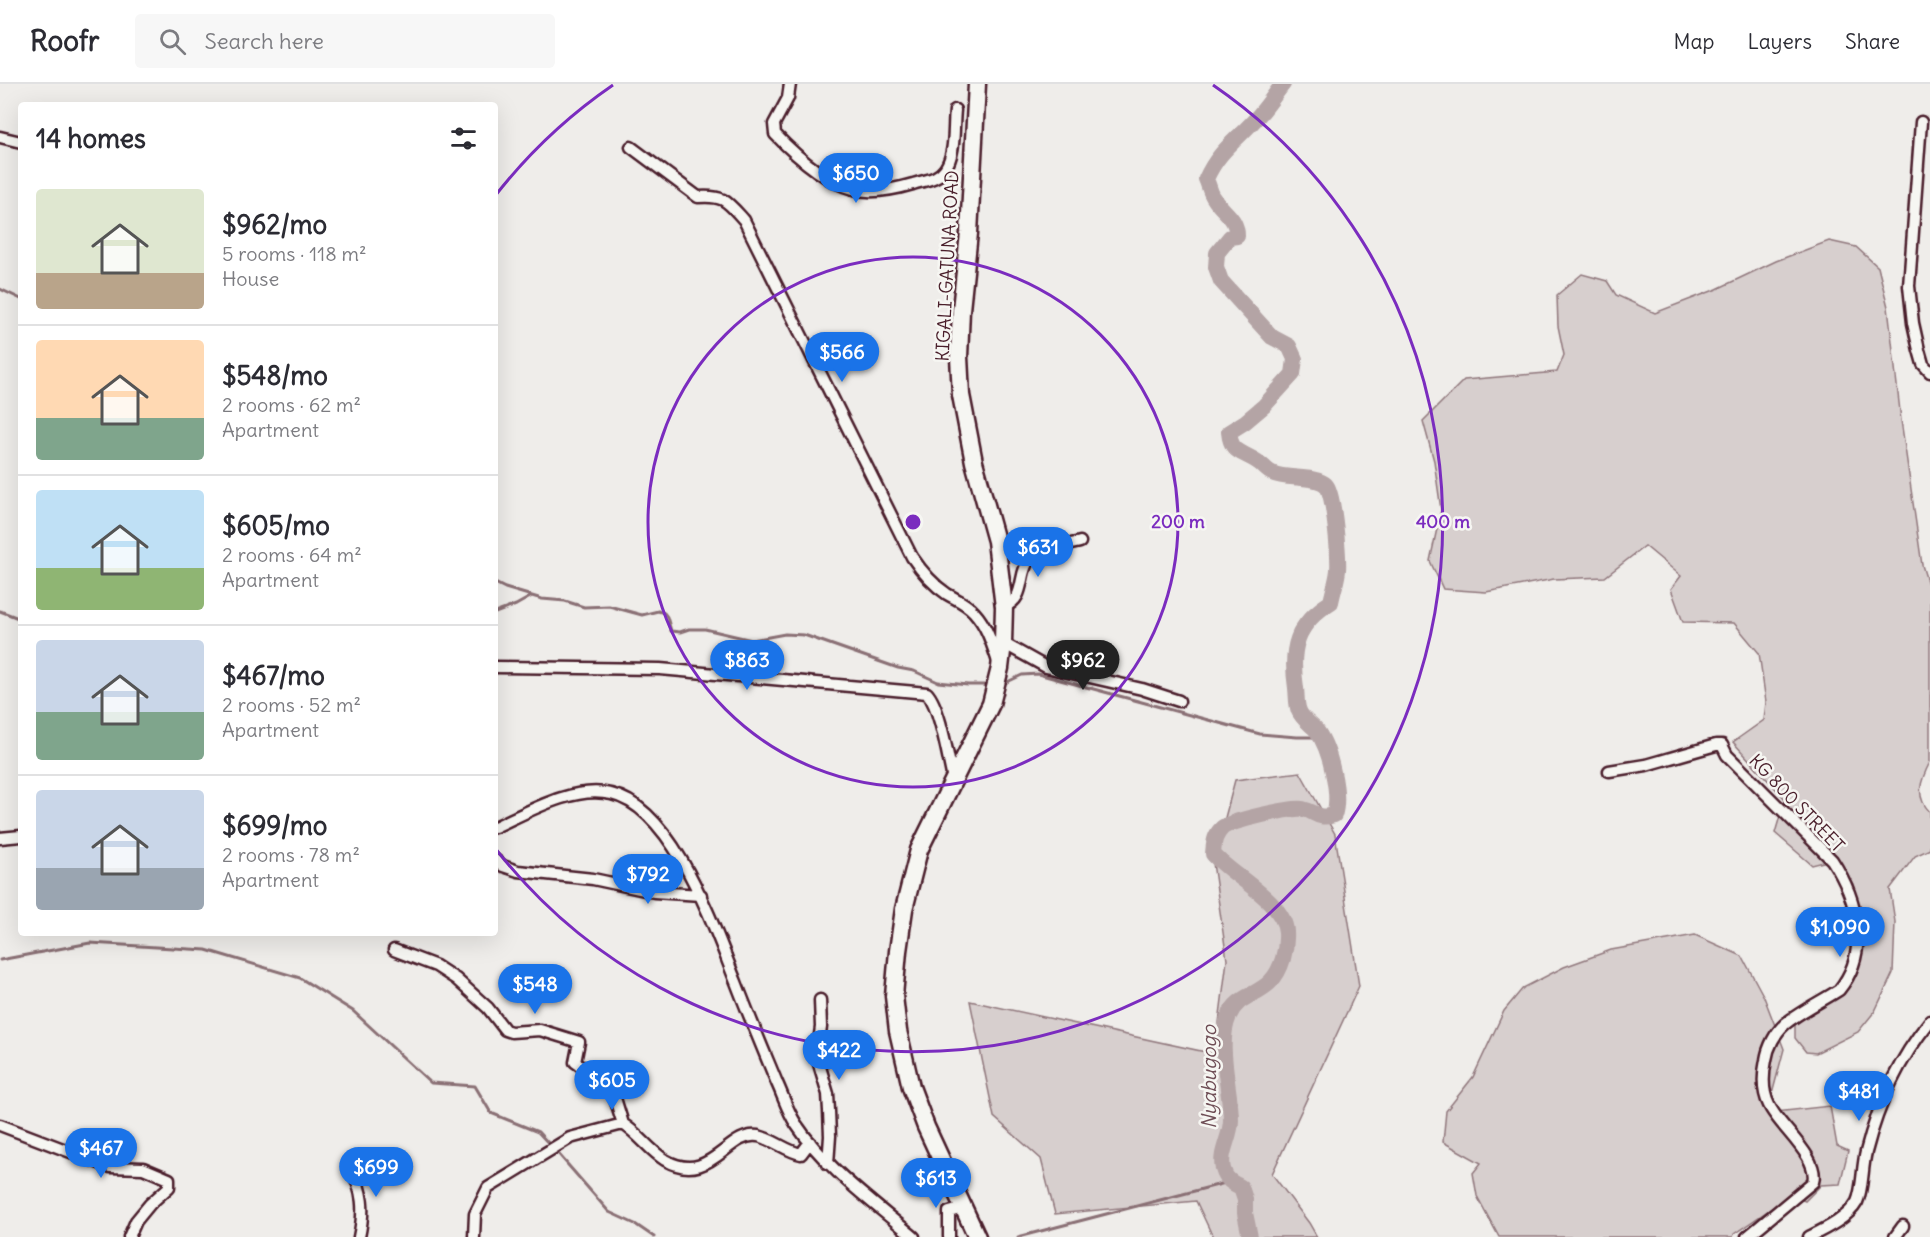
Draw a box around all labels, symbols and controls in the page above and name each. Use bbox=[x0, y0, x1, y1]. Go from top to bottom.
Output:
search box bbox=[135, 14, 555, 68]
text: Roofr bbox=[30, 23, 99, 59]
icon: search bbox=[156, 25, 189, 58]
text: Search here bbox=[204, 27, 324, 55]
text: Map bbox=[1674, 28, 1714, 55]
text: Layers bbox=[1747, 28, 1812, 55]
text: Share bbox=[1845, 28, 1900, 55]
text: 14 homes bbox=[36, 122, 146, 155]
icon: filters bbox=[447, 122, 480, 155]
pin: $650 bbox=[820, 153, 892, 204]
text: $650 bbox=[832, 160, 880, 185]
street label: KIGALI-GATUNA ROAD bbox=[931, 170, 963, 362]
text: $962/mo bbox=[222, 208, 327, 241]
icon: home bbox=[84, 213, 156, 285]
text: 5 rooms · 118 m² bbox=[222, 241, 367, 266]
text: House bbox=[222, 266, 279, 291]
pin: $566 bbox=[806, 332, 878, 383]
text: $566 bbox=[819, 339, 865, 364]
text: $548/mo bbox=[222, 359, 328, 392]
icon: home bbox=[84, 364, 156, 436]
text: 2 rooms · 62 m² bbox=[222, 392, 361, 417]
text: Apartment bbox=[222, 417, 319, 442]
text: $605/mo bbox=[222, 509, 330, 542]
text: 200 m bbox=[1151, 510, 1205, 533]
text: 400 m bbox=[1416, 510, 1470, 533]
centre of rings bbox=[903, 512, 923, 532]
icon: home bbox=[84, 514, 156, 586]
pin: $631 bbox=[1002, 527, 1074, 578]
text: $631 bbox=[1017, 534, 1059, 559]
text: 2 rooms · 64 m² bbox=[222, 542, 362, 567]
text: Apartment bbox=[222, 567, 319, 592]
pin: $863 bbox=[711, 640, 783, 691]
pin: $962 bbox=[1047, 640, 1119, 691]
text: $863 bbox=[724, 647, 770, 672]
text: $962 bbox=[1060, 647, 1106, 672]
text: $467/mo bbox=[222, 659, 325, 692]
icon: home bbox=[84, 664, 156, 736]
text: 2 rooms · 52 m² bbox=[222, 692, 361, 717]
text: Apartment bbox=[222, 717, 319, 742]
street label: KG 800 STREET bbox=[1744, 749, 1850, 857]
text: $699/mo bbox=[222, 809, 327, 842]
icon: home bbox=[84, 814, 156, 886]
text: 2 rooms · 78 m² bbox=[222, 842, 360, 867]
pin: $792 bbox=[612, 854, 684, 905]
text: $792 bbox=[626, 861, 670, 886]
text: Apartment bbox=[222, 867, 319, 892]
pin: $1,090 bbox=[1791, 907, 1889, 958]
text: $1,090 bbox=[1810, 914, 1870, 939]
pin: $548 bbox=[499, 964, 571, 1015]
text: $548 bbox=[512, 971, 558, 996]
water label: Nyabugogo bbox=[1196, 1023, 1221, 1129]
pin: $422 bbox=[803, 1030, 875, 1081]
text: $422 bbox=[817, 1037, 861, 1062]
pin: $605 bbox=[576, 1060, 648, 1111]
text: $605 bbox=[588, 1067, 636, 1092]
pin: $481 bbox=[1823, 1071, 1895, 1122]
text: $481 bbox=[1838, 1078, 1880, 1103]
pin: $467 bbox=[65, 1128, 137, 1179]
text: $467 bbox=[79, 1135, 123, 1160]
pin: $699 bbox=[340, 1147, 412, 1198]
text: $699 bbox=[353, 1154, 399, 1179]
pin: $613 bbox=[900, 1158, 972, 1209]
text: $613 bbox=[915, 1165, 957, 1190]

